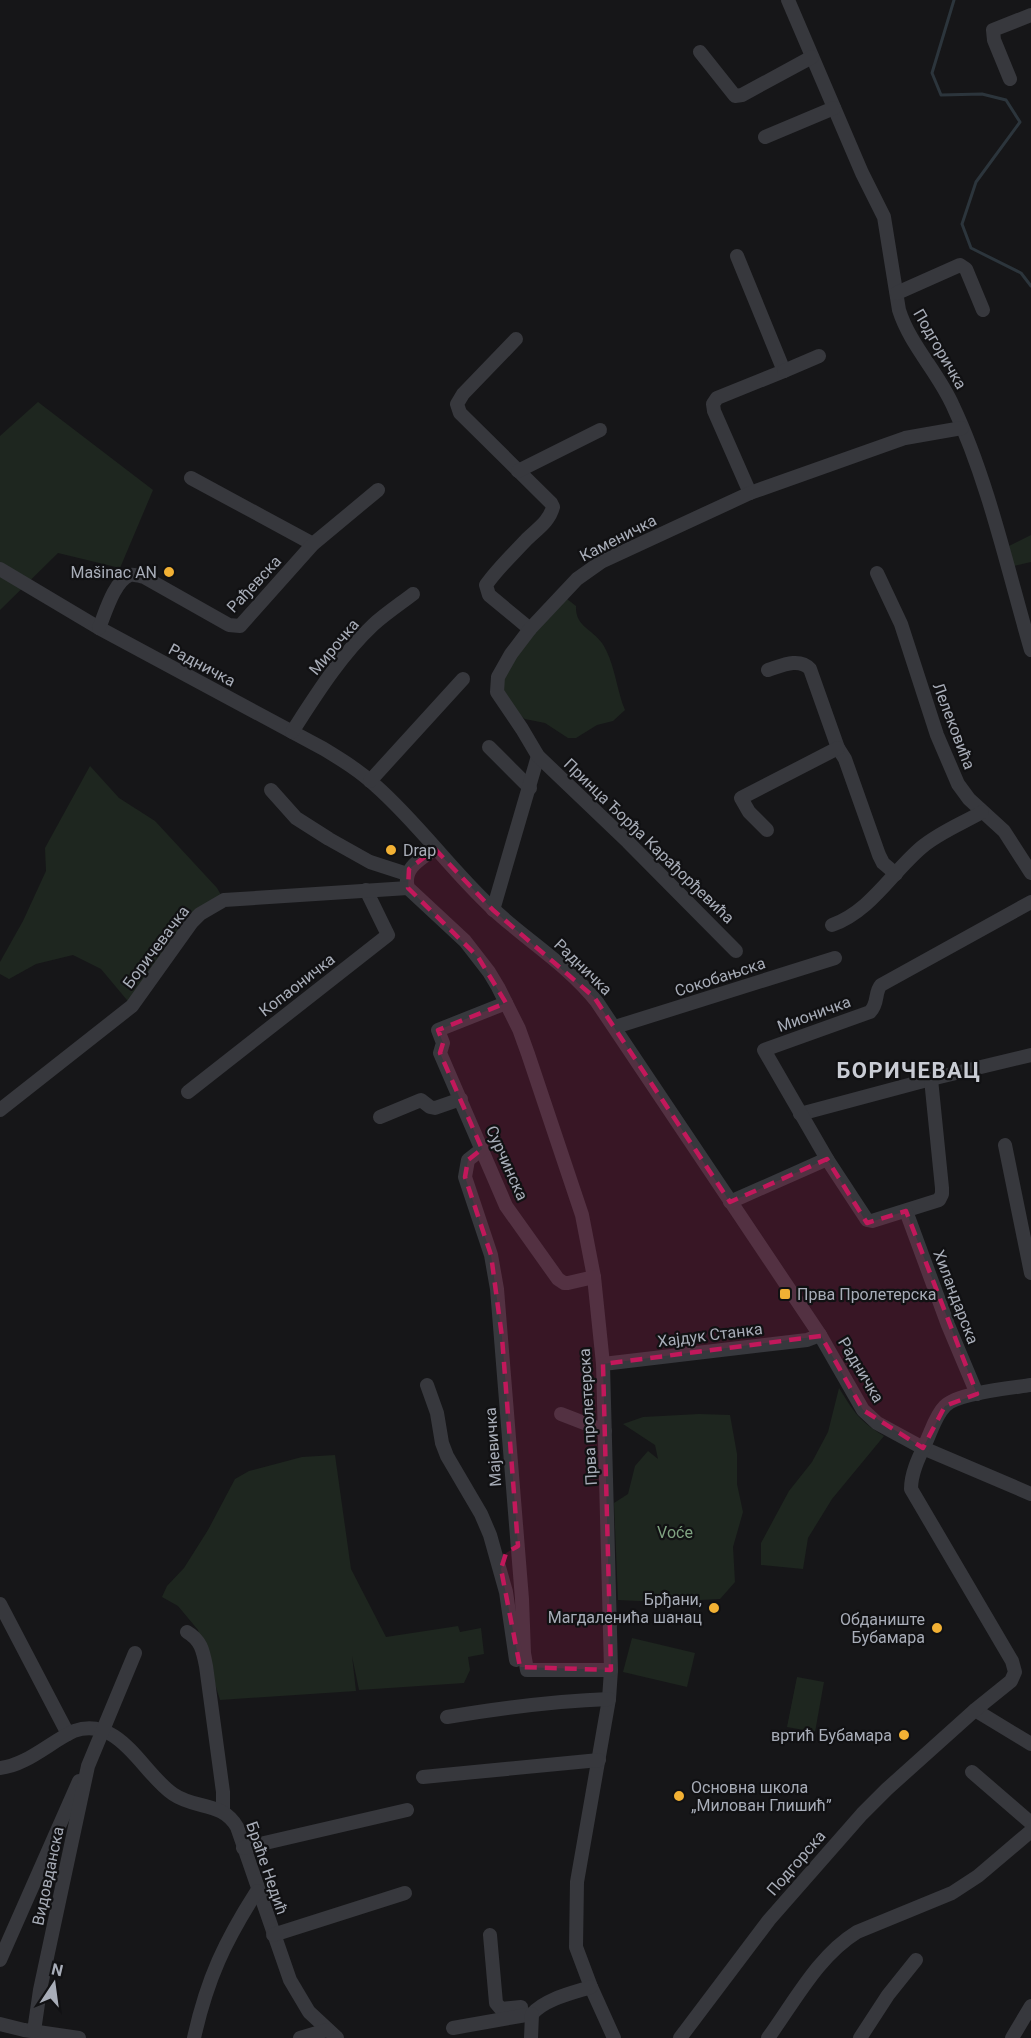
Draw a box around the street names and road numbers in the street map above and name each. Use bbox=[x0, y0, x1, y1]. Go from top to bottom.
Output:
street label: Подгоричка bbox=[909, 305, 971, 393]
street label: Каменичка bbox=[576, 510, 660, 566]
street label: Рађевска bbox=[223, 552, 285, 616]
street label: Мирочка bbox=[305, 615, 363, 679]
street label: Радничка bbox=[165, 640, 239, 690]
street label: Лелековића bbox=[929, 680, 979, 772]
street label: Принца Ђорђа Карађорђевића bbox=[560, 755, 738, 927]
street label: Боричевачка bbox=[119, 902, 193, 992]
street label: Радничка bbox=[550, 935, 616, 999]
street label: Копаоничка bbox=[255, 950, 339, 1020]
street label: Сокобањска bbox=[672, 953, 768, 1001]
street label: Мионичка bbox=[775, 992, 853, 1036]
street label: Сурчинска bbox=[482, 1123, 532, 1203]
street label: Хиландарска bbox=[929, 1247, 983, 1347]
street label: Хајдук Станка bbox=[656, 1319, 764, 1351]
street label: Радничка bbox=[834, 1334, 888, 1406]
street label: Прва пролетерска bbox=[575, 1348, 601, 1486]
street label: Мајевичка bbox=[481, 1407, 505, 1487]
street label: Браће Недић bbox=[242, 1819, 292, 1917]
street label: Видовданска bbox=[28, 1825, 68, 1927]
street label: Подгорска bbox=[763, 1827, 829, 1899]

